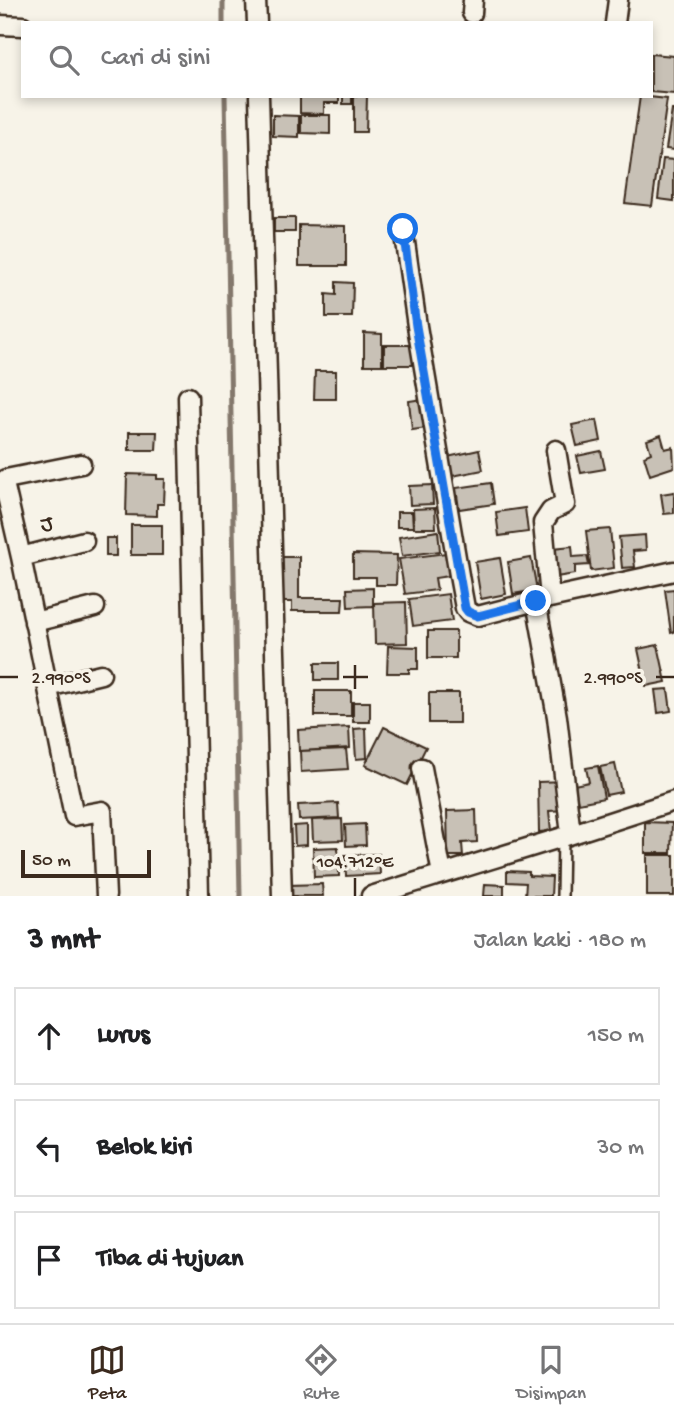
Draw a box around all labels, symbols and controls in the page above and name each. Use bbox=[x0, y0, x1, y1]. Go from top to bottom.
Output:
search box bbox=[21, 21, 653, 98]
icon: search bbox=[45, 41, 83, 79]
text: Cari di sini bbox=[101, 44, 211, 75]
route start bbox=[387, 213, 418, 244]
street label: J bbox=[38, 510, 58, 540]
route end bbox=[520, 585, 551, 616]
text: 2.990°S bbox=[31, 669, 91, 690]
text: 2.990°S bbox=[583, 669, 643, 690]
scale bar bbox=[21, 847, 150, 879]
text: 50 m bbox=[32, 850, 71, 873]
text: 104.712°E bbox=[316, 853, 394, 874]
text: 3 mnt bbox=[28, 924, 98, 959]
text: Jalan kaki · 180 m bbox=[474, 928, 646, 955]
icon: ahead bbox=[30, 1017, 68, 1055]
text: Lurus bbox=[97, 1021, 150, 1052]
text: 150 m bbox=[588, 1023, 644, 1050]
icon: left bbox=[30, 1129, 68, 1167]
text: Belok kiri bbox=[97, 1133, 193, 1164]
text: 30 m bbox=[597, 1135, 644, 1162]
icon: arrive bbox=[30, 1241, 68, 1279]
text: Tiba di tujuan bbox=[97, 1245, 243, 1276]
tab: Peta bbox=[88, 1341, 126, 1406]
tab: Rute bbox=[302, 1341, 340, 1406]
tab: Disimpan bbox=[516, 1341, 586, 1406]

